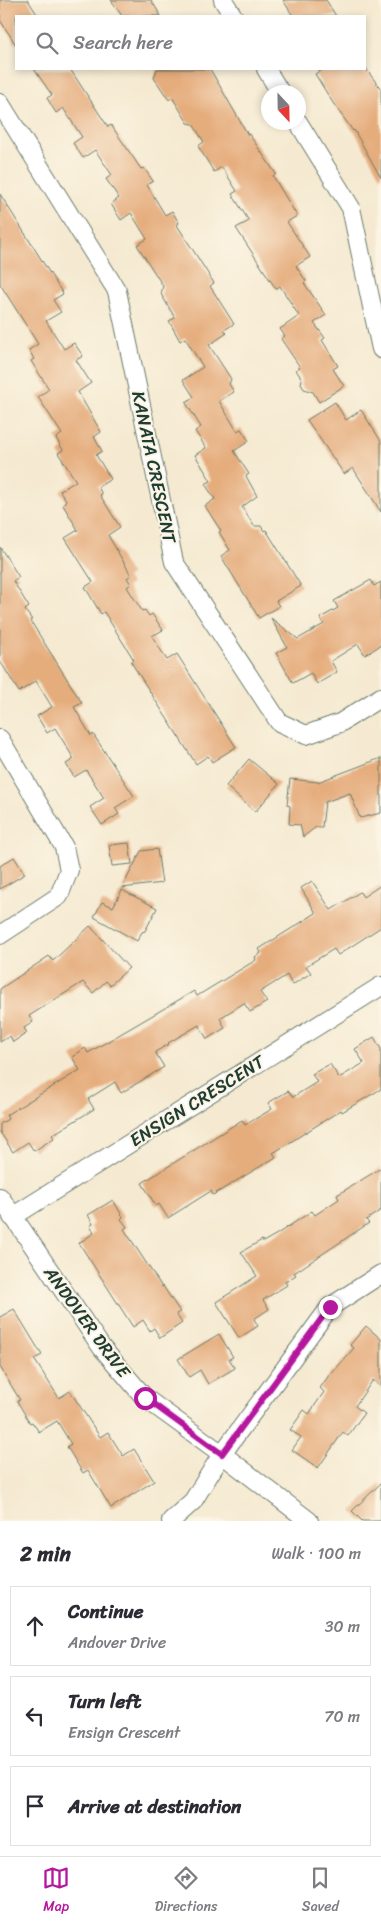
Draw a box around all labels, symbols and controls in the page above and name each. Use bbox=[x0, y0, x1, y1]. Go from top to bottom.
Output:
search box bbox=[15, 15, 366, 70]
text: Search here bbox=[73, 26, 173, 59]
icon: search bbox=[33, 29, 61, 57]
north arrow bbox=[261, 85, 306, 130]
street label: KANATA CRESCENT bbox=[122, 388, 186, 547]
street label: ENSIGN CRESCENT bbox=[123, 1046, 272, 1156]
street label: ANDOVER DRIVE bbox=[35, 1258, 139, 1386]
route end bbox=[319, 1296, 342, 1319]
route start bbox=[134, 1387, 157, 1410]
text: 2 min bbox=[20, 1535, 71, 1573]
text: Walk · 100 m bbox=[271, 1539, 361, 1568]
text: Continue bbox=[68, 1595, 144, 1628]
icon: ahead bbox=[21, 1612, 49, 1640]
text: 30 m bbox=[325, 1612, 360, 1641]
text: Andover Drive bbox=[68, 1628, 166, 1657]
text: Turn left bbox=[68, 1685, 141, 1718]
icon: left bbox=[21, 1702, 49, 1730]
text: 70 m bbox=[324, 1702, 360, 1731]
text: Ensign Crescent bbox=[68, 1718, 180, 1747]
text: Arrive at destination bbox=[68, 1790, 241, 1823]
icon: arrive bbox=[21, 1792, 49, 1820]
tab: Map bbox=[42, 1864, 70, 1919]
tab: Directions bbox=[155, 1864, 217, 1919]
tab: Saved bbox=[302, 1864, 339, 1919]

